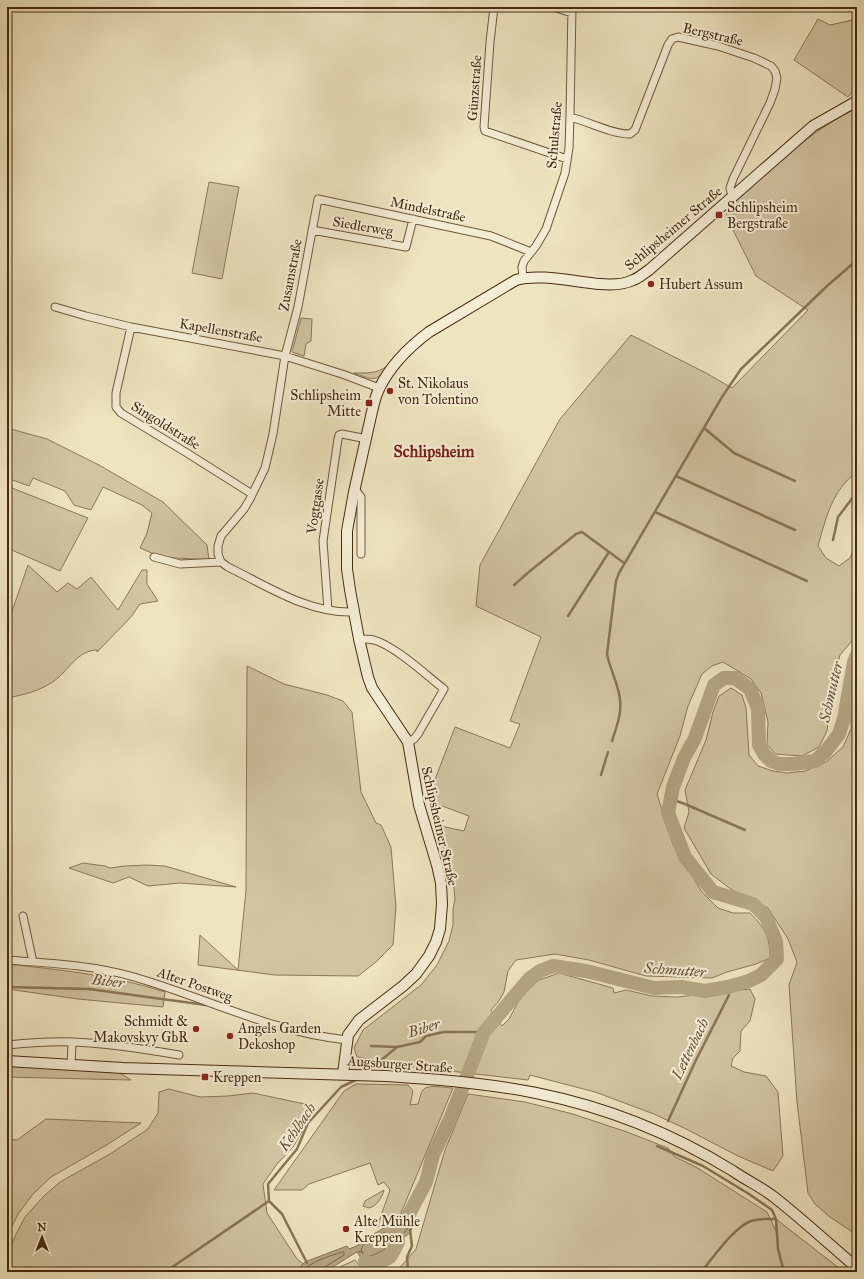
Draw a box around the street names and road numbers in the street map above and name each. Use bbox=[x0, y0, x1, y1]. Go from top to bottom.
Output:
street label: Bergstraße bbox=[681, 19, 745, 50]
street label: Günzstraße bbox=[464, 54, 485, 122]
street label: Schulstraße bbox=[543, 101, 566, 169]
street label: Schlipsheimer Straße bbox=[621, 183, 726, 274]
street label: Mindelstraße bbox=[389, 193, 467, 226]
street label: Siedlerweg bbox=[331, 213, 395, 240]
street label: Zusamstraße bbox=[275, 237, 306, 313]
street label: Kapellenstraße bbox=[178, 315, 264, 346]
street label: Singoldstraße bbox=[128, 397, 204, 453]
street label: Vogtgasse bbox=[303, 477, 328, 536]
street label: Schlipsheimer Straße bbox=[418, 765, 462, 888]
street label: Alter Postweg bbox=[154, 963, 235, 1005]
street label: Augsburger Straße bbox=[346, 1052, 453, 1077]

